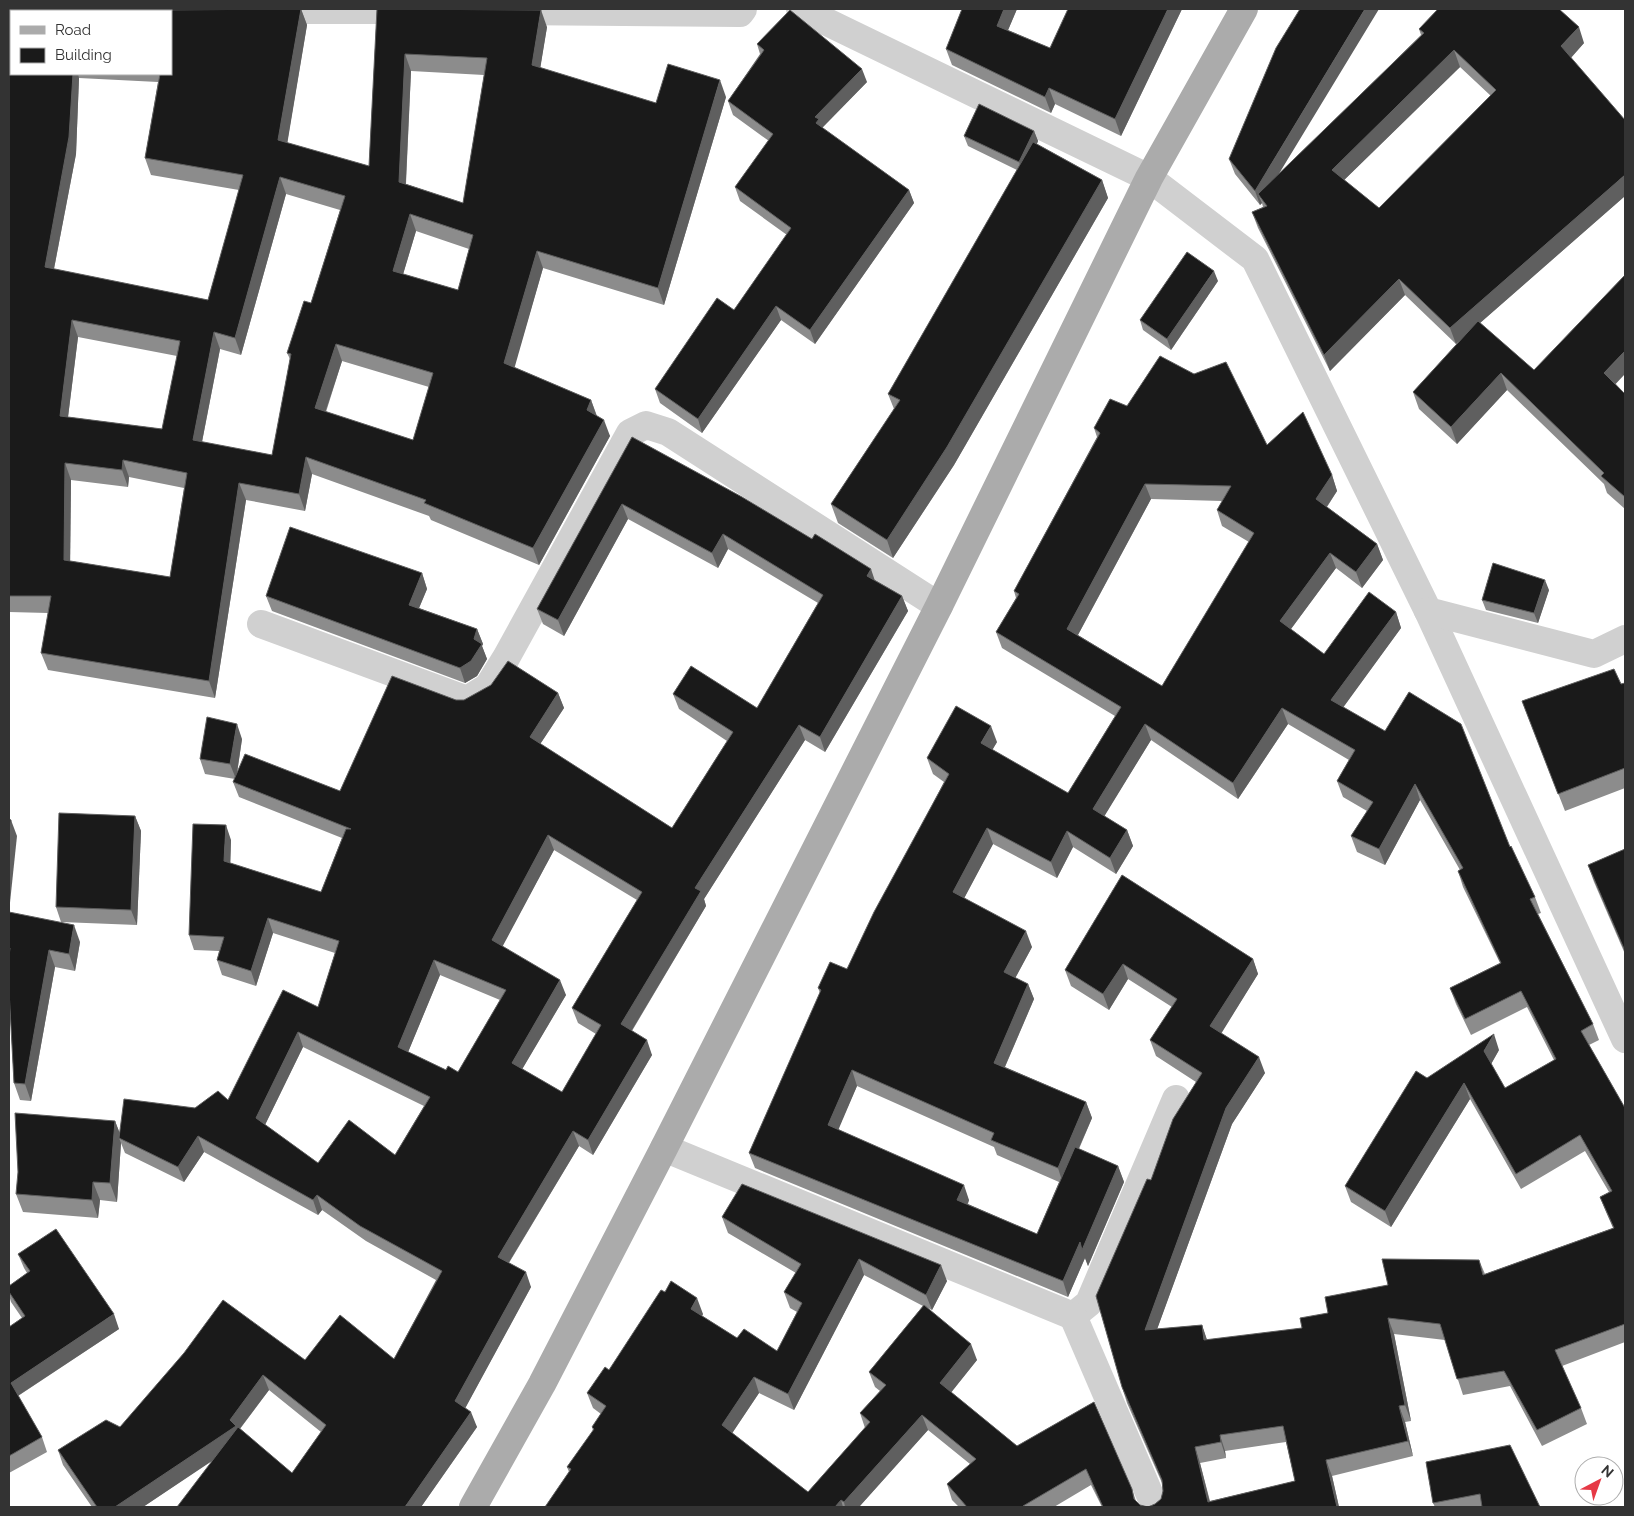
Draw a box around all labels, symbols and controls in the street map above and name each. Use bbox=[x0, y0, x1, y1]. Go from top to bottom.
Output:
legend bbox=[10, 10, 172, 75]
text: Road bbox=[55, 21, 91, 39]
text: Building bbox=[55, 46, 112, 64]
north arrow bbox=[1574, 1456, 1624, 1506]
text: N bbox=[1598, 1462, 1617, 1481]

